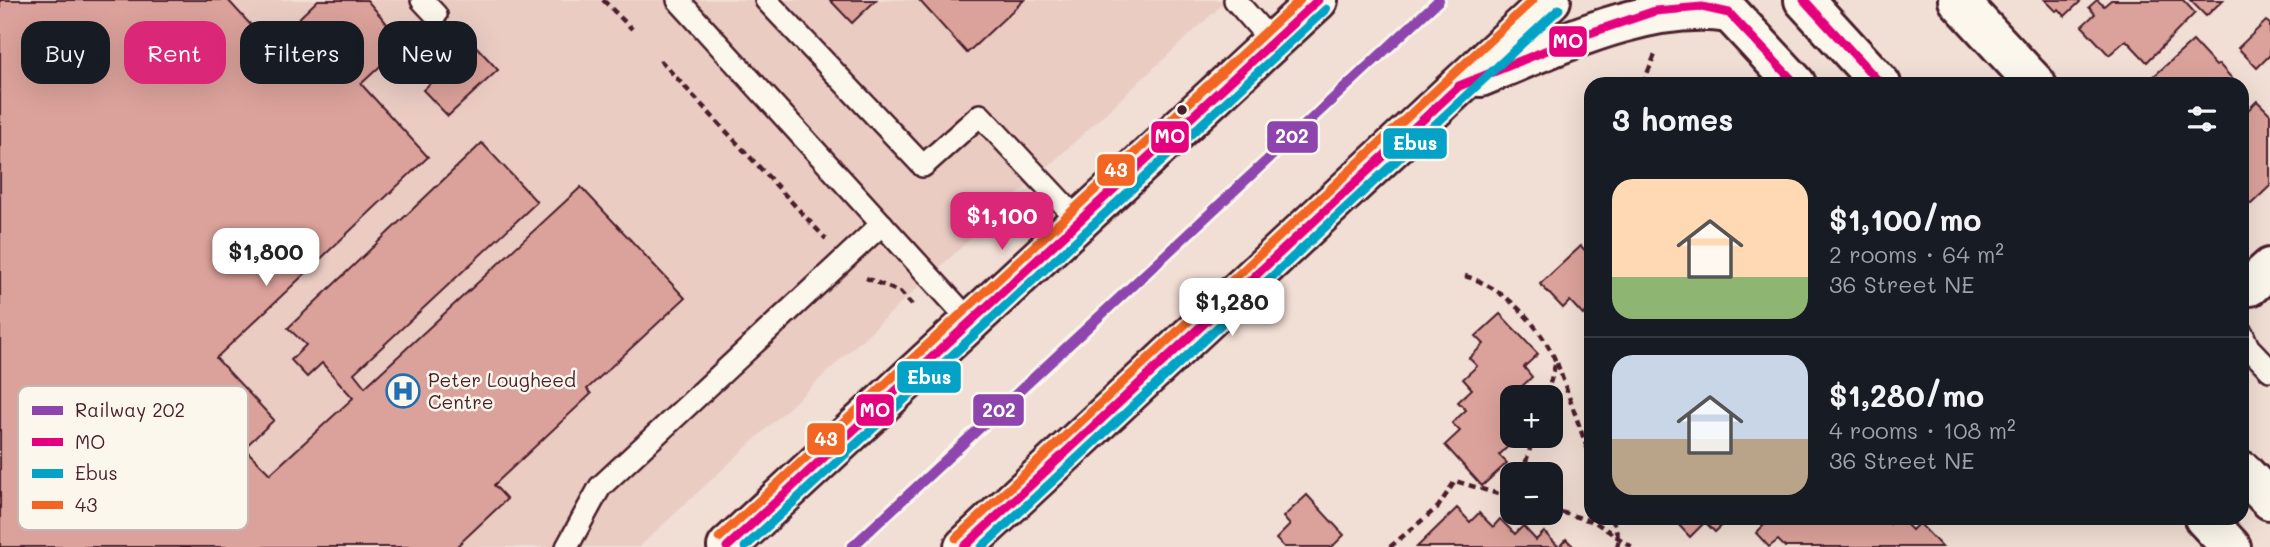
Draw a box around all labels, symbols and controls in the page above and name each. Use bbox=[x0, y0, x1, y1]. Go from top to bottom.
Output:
chip: Buy bbox=[21, 21, 110, 84]
chip: Rent bbox=[124, 21, 226, 84]
chip: Filters bbox=[240, 21, 364, 84]
chip: New bbox=[378, 21, 477, 84]
line badge: MO bbox=[1548, 25, 1588, 58]
text: MO bbox=[1553, 28, 1583, 53]
text: 3 homes bbox=[1612, 99, 1733, 139]
icon: filters bbox=[2183, 100, 2221, 138]
unlabelled marker bbox=[1175, 103, 1189, 117]
line badge: MO bbox=[1150, 120, 1190, 154]
line badge: 202 bbox=[1266, 120, 1319, 154]
text: MO bbox=[1155, 123, 1185, 148]
text: 202 bbox=[1275, 123, 1309, 148]
line badge: Ebus bbox=[1382, 127, 1448, 160]
text: Ebus bbox=[1393, 130, 1437, 155]
line badge: 43 bbox=[1096, 153, 1136, 187]
text: 43 bbox=[1104, 157, 1128, 182]
pin: $1,100 bbox=[945, 192, 1059, 252]
text: $1,100/mo bbox=[1829, 199, 1981, 239]
text: $1,100 bbox=[966, 200, 1038, 230]
icon: home bbox=[1668, 207, 1752, 291]
pin: $1,800 bbox=[209, 229, 323, 288]
text: $1,800 bbox=[228, 236, 304, 266]
text: 2 rooms · 64 m² bbox=[1829, 239, 2004, 269]
text: 36 Street NE bbox=[1829, 269, 1974, 299]
pin: $1,280 bbox=[1175, 278, 1289, 338]
text: $1,280 bbox=[1195, 286, 1269, 316]
line badge: Ebus bbox=[896, 360, 962, 394]
text: Ebus bbox=[907, 364, 951, 389]
place label: Peter Lougheed Centre bbox=[428, 367, 576, 414]
hospital icon: Peter Lougheed Centre bbox=[384, 372, 422, 410]
text: $1,280/mo bbox=[1829, 375, 1984, 415]
icon: home bbox=[1668, 383, 1752, 467]
map controls bbox=[1500, 385, 1563, 525]
button: + bbox=[1500, 385, 1563, 448]
legend bbox=[18, 386, 248, 530]
line badge: MO bbox=[855, 393, 895, 427]
line badge: 202 bbox=[972, 393, 1025, 427]
text: Railway 202 bbox=[75, 397, 185, 422]
text: MO bbox=[860, 397, 890, 422]
text: 202 bbox=[982, 397, 1016, 422]
text: 4 rooms · 108 m² bbox=[1829, 415, 2016, 445]
line badge: 43 bbox=[806, 422, 846, 456]
text: 43 bbox=[814, 426, 838, 451]
text: MO bbox=[75, 429, 105, 454]
text: 36 Street NE bbox=[1829, 445, 1974, 475]
text: Ebus bbox=[75, 460, 118, 485]
button: − bbox=[1500, 462, 1563, 525]
text: 43 bbox=[75, 492, 97, 517]

